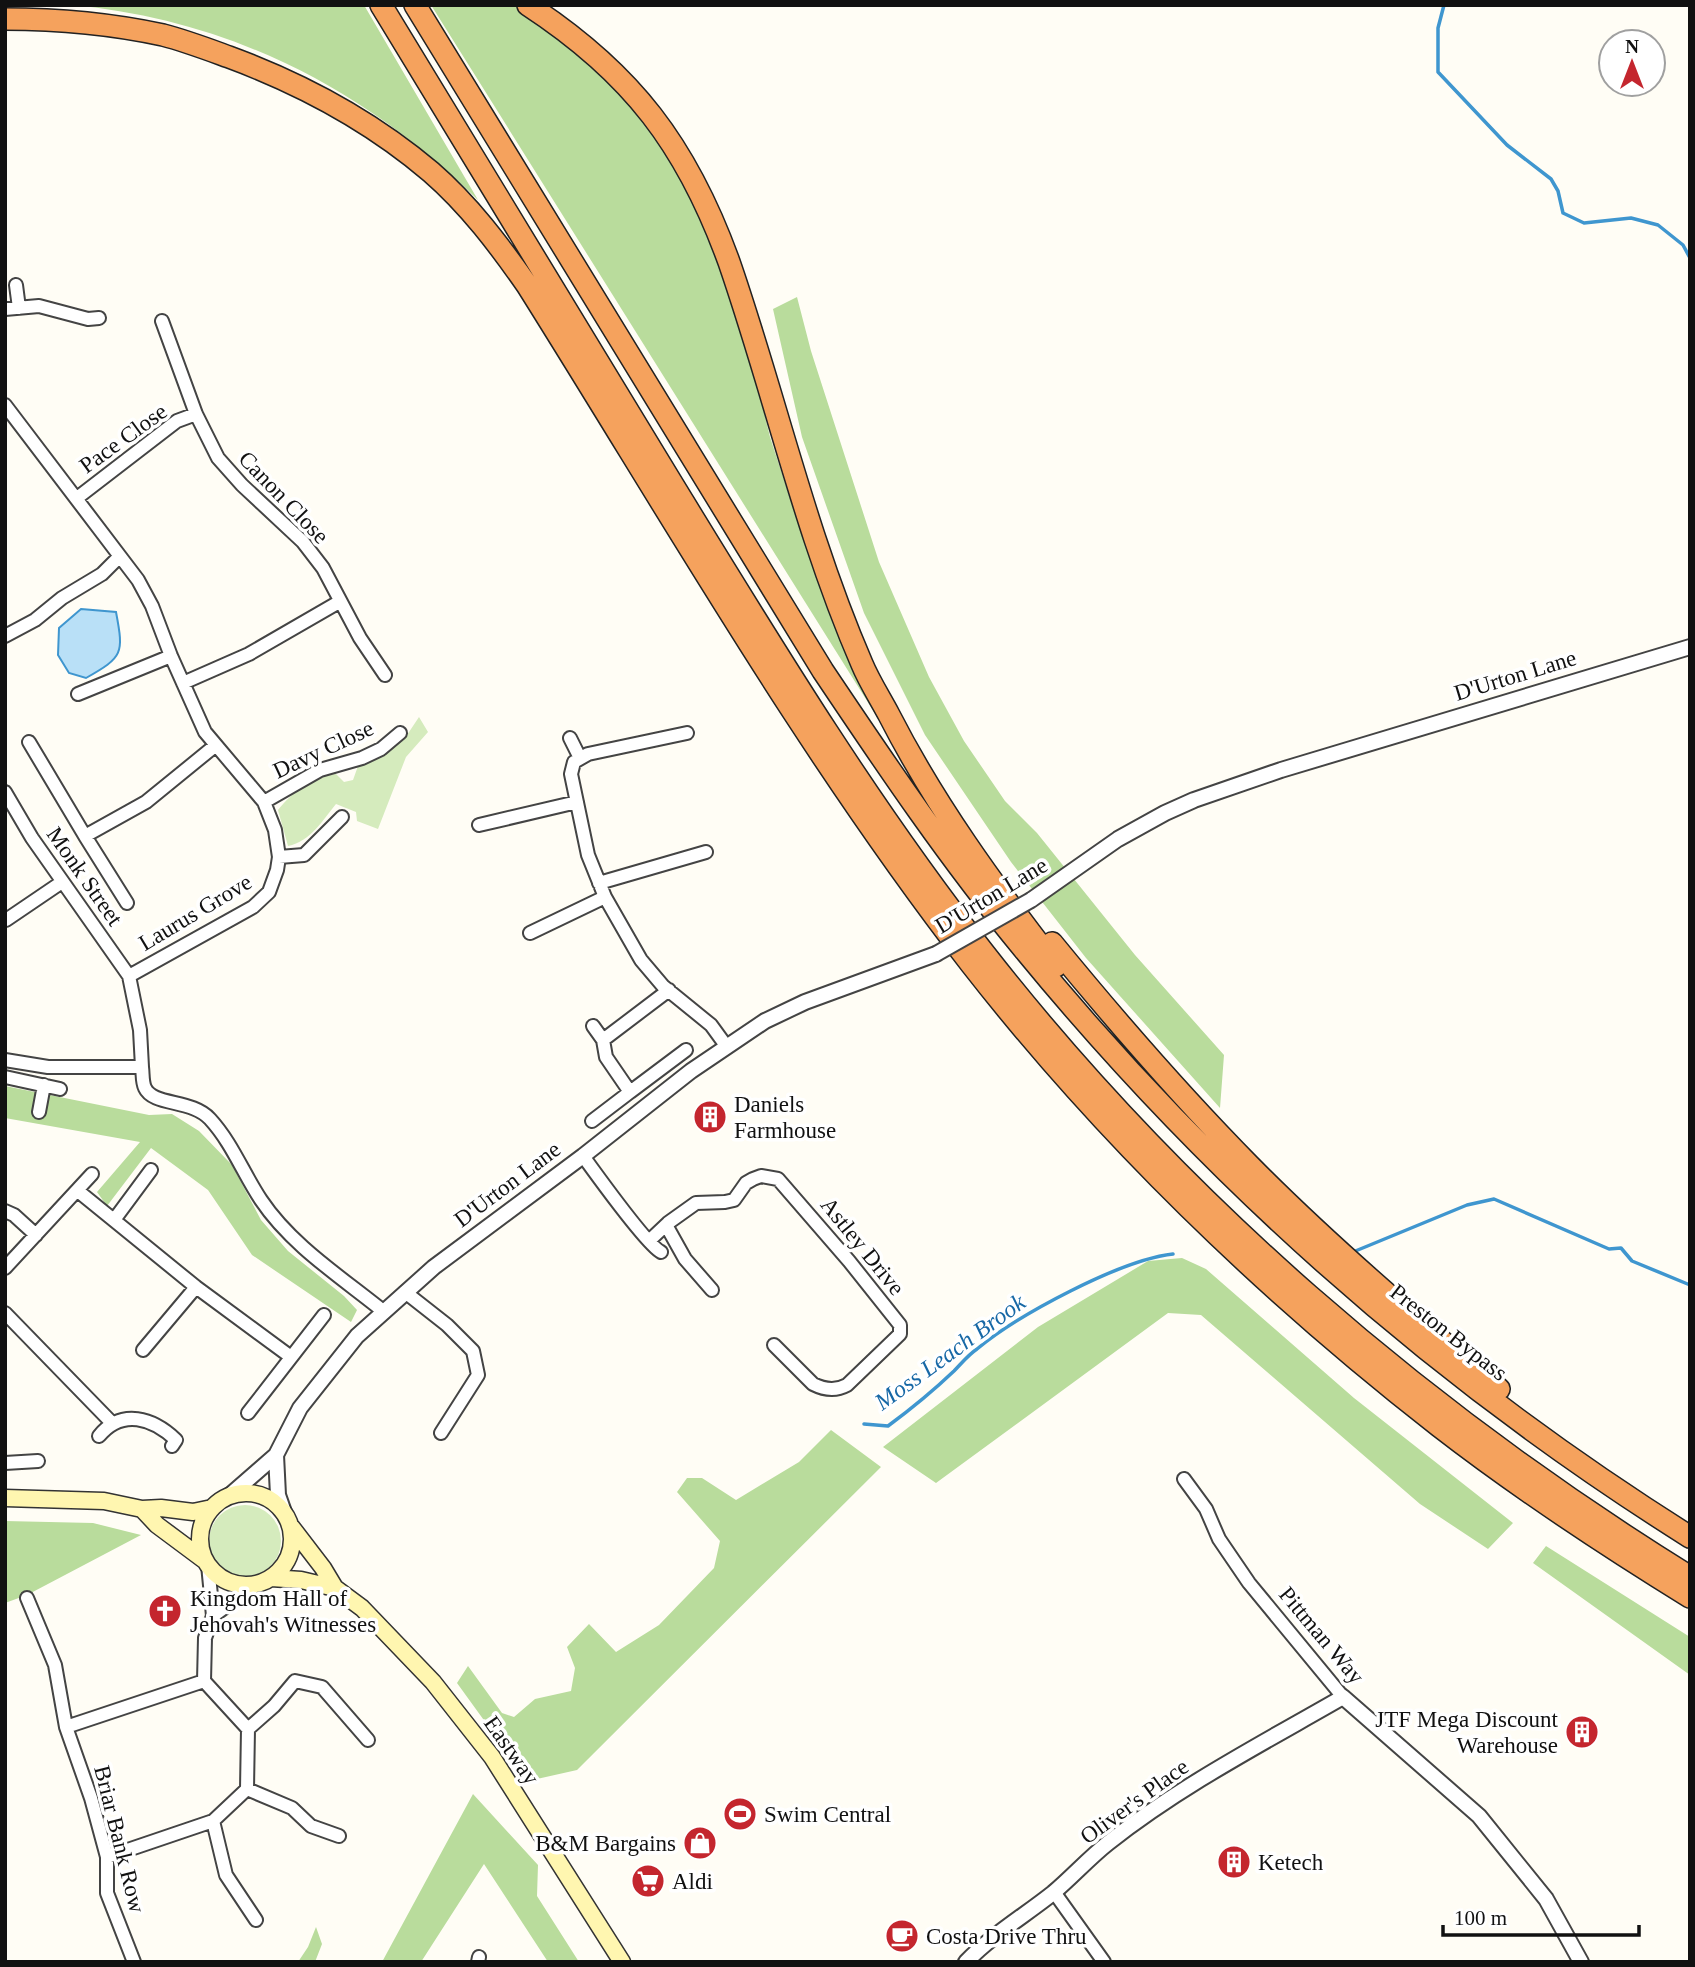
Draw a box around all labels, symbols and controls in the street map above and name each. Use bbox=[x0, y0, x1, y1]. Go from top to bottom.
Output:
north arrow bbox=[1597, 28, 1667, 98]
text: N bbox=[1625, 36, 1639, 57]
street label: Pace Close bbox=[75, 398, 172, 478]
street label: Canon Close bbox=[234, 446, 334, 549]
street label: D'Urton Lane bbox=[1451, 645, 1579, 706]
street label: Davy Close bbox=[269, 715, 377, 784]
street label: Monk Street bbox=[42, 822, 128, 931]
street label: D'Urton Lane bbox=[931, 852, 1052, 939]
street label: Laurus Grove bbox=[134, 869, 256, 956]
place label: Daniels Farmhouse bbox=[734, 1092, 836, 1143]
building icon: Daniels Farmhouse bbox=[691, 1098, 729, 1136]
street label: D'Urton Lane bbox=[449, 1136, 565, 1232]
street label: Astley Drive bbox=[816, 1193, 910, 1300]
street label: Preston Bypass bbox=[1385, 1279, 1512, 1386]
water label: Moss Leach Brook bbox=[869, 1289, 1030, 1416]
street label: Pittman Way bbox=[1274, 1582, 1370, 1689]
place label: Kingdom Hall of Jehovah's Witnesses bbox=[190, 1586, 376, 1637]
church icon: Kingdom Hall of Jehovah's Witnesses bbox=[146, 1592, 184, 1630]
place label: JTF Mega Discount Warehouse bbox=[1375, 1707, 1559, 1758]
street label: Eastway bbox=[479, 1711, 544, 1790]
building icon: JTF Mega Discount Warehouse bbox=[1563, 1713, 1601, 1751]
street label: Oliver's Place bbox=[1075, 1754, 1193, 1849]
street label: Briar Bank Row bbox=[89, 1763, 150, 1916]
sports icon: Swim Central bbox=[721, 1795, 759, 1833]
place label: Swim Central bbox=[764, 1802, 891, 1827]
shop icon: B&M Bargains bbox=[681, 1824, 719, 1862]
place label: B&M Bargains bbox=[535, 1831, 676, 1856]
building icon: Ketech bbox=[1215, 1843, 1253, 1881]
place label: Ketech bbox=[1258, 1850, 1324, 1875]
supermarket icon: Aldi bbox=[629, 1862, 667, 1900]
place label: Aldi bbox=[672, 1869, 713, 1894]
scale bar bbox=[1443, 1894, 1639, 1938]
text: 100 m bbox=[1454, 1906, 1507, 1930]
cafe icon: Costa Drive Thru bbox=[883, 1917, 921, 1955]
place label: Costa Drive Thru bbox=[926, 1924, 1087, 1949]

